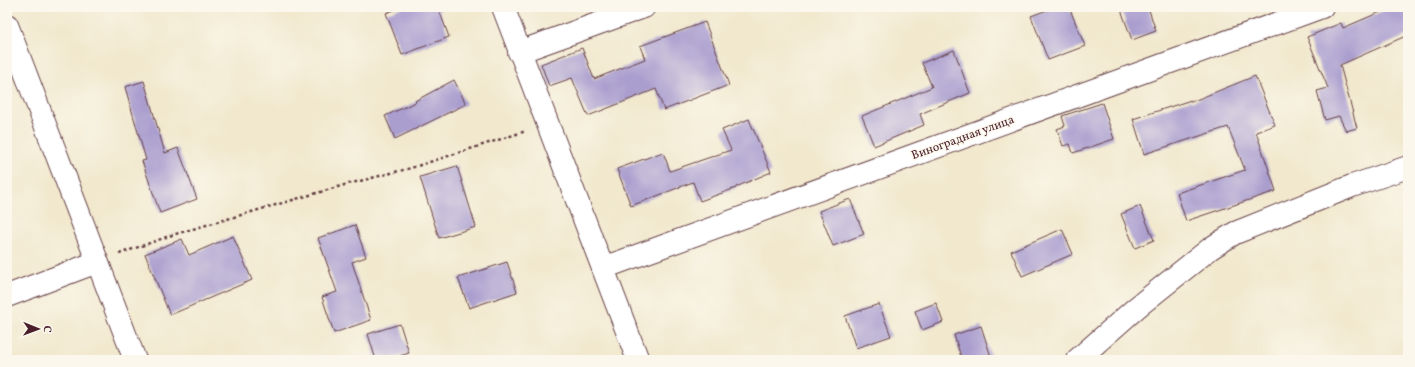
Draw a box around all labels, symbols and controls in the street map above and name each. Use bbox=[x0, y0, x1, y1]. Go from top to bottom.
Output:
street label: Виноградная улица bbox=[909, 112, 1017, 164]
north arrow bbox=[18, 309, 58, 349]
text: С bbox=[39, 325, 54, 333]

